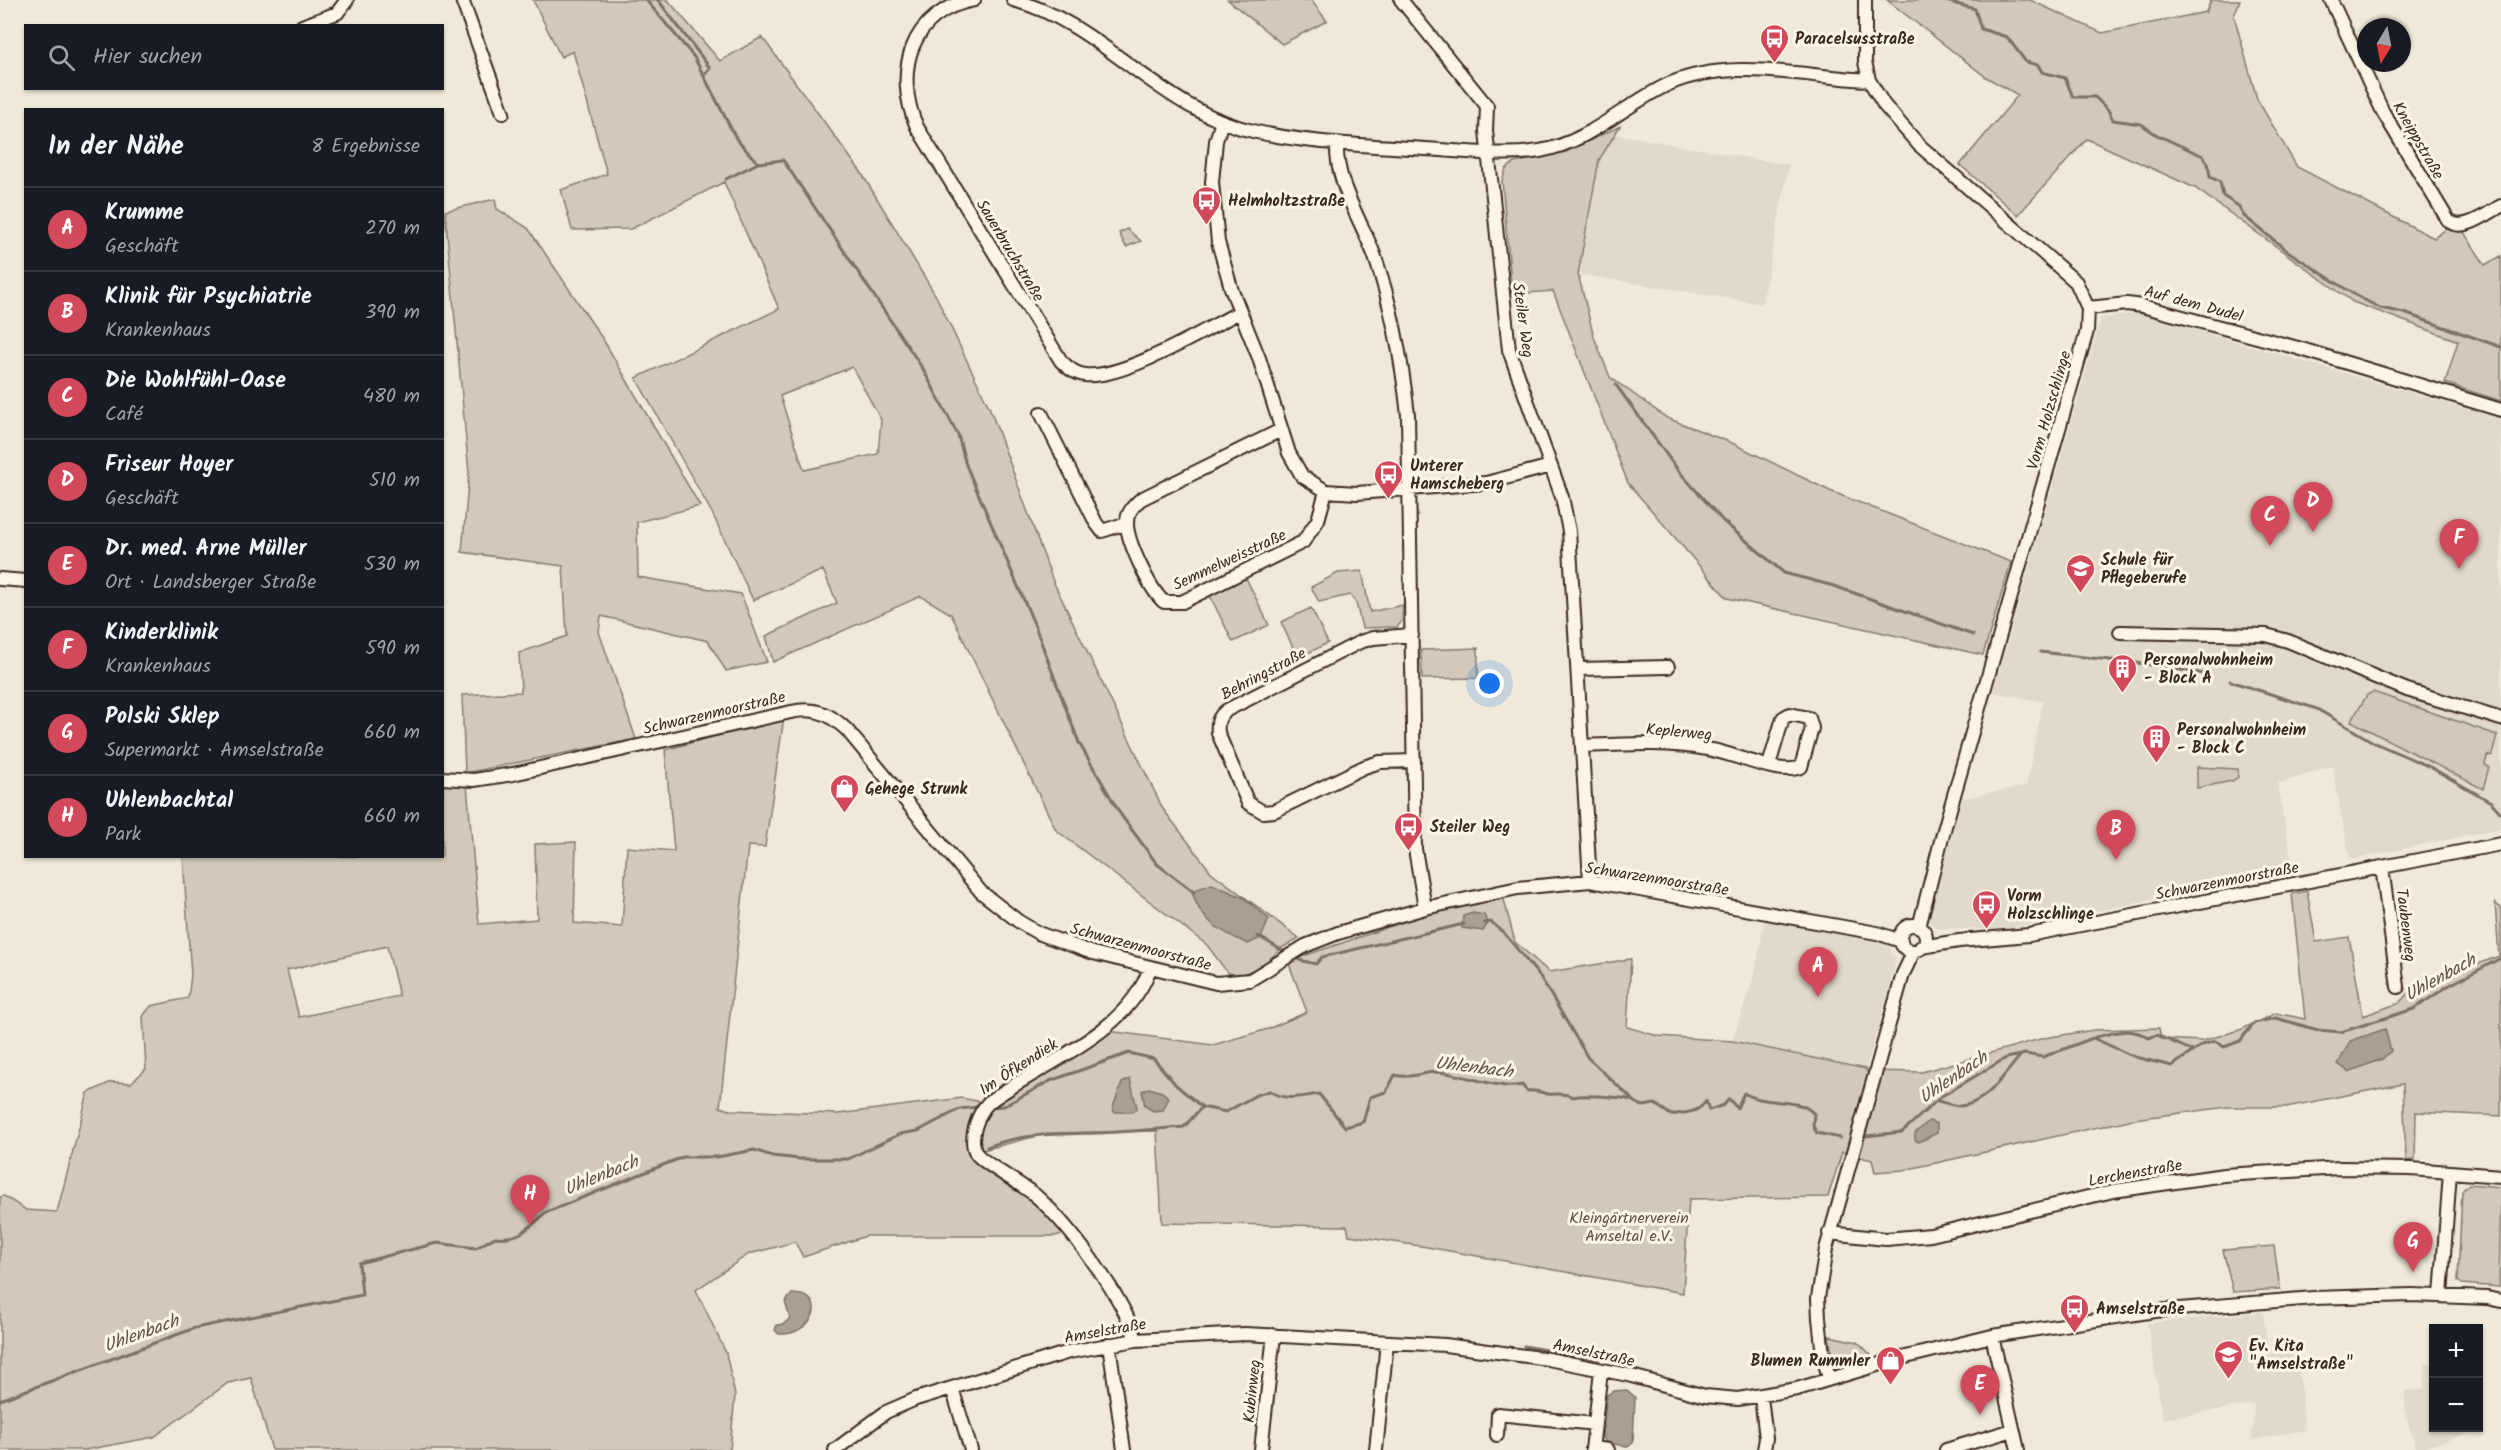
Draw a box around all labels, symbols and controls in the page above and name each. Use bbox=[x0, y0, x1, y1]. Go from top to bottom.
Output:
north arrow bbox=[2357, 18, 2411, 72]
bus stop icon: Paracelsusstraße bbox=[1758, 22, 1790, 64]
search box bbox=[24, 24, 444, 90]
place label: Paracelsusstraße bbox=[1795, 27, 1915, 52]
text: Hier suchen bbox=[93, 40, 202, 75]
icon: search bbox=[45, 41, 78, 74]
street label: Kneippstraße bbox=[2385, 97, 2450, 185]
text: In der Nähe bbox=[48, 126, 184, 168]
text: 8 Ergebnisse bbox=[311, 131, 420, 163]
bus stop icon: Helmholtzstraße bbox=[1191, 184, 1223, 226]
place label: Helmholtzstraße bbox=[1228, 189, 1345, 214]
street label: Sauerbruchstraße bbox=[969, 195, 1050, 307]
text: Krumme bbox=[105, 196, 184, 231]
text: A bbox=[61, 213, 74, 245]
text: 270 m bbox=[365, 213, 420, 245]
text: Geschäft bbox=[105, 231, 179, 263]
street label: Auf dem Dudel bbox=[2141, 279, 2246, 330]
text: Klinik für Psychiatrie bbox=[105, 280, 312, 315]
street label: Steiler Weg bbox=[1505, 281, 1540, 360]
text: B bbox=[61, 297, 74, 329]
text: 390 m bbox=[365, 297, 420, 329]
text: Krankenhaus bbox=[105, 315, 211, 347]
street label: Vorm Holzschlinge bbox=[2021, 348, 2078, 473]
text: Die Wohlfühl-Oase bbox=[105, 364, 286, 399]
text: C bbox=[61, 381, 74, 413]
text: 480 m bbox=[363, 381, 420, 413]
text: Café bbox=[105, 399, 143, 431]
text: Friseur Hoyer bbox=[105, 448, 233, 483]
place label: Unterer Hamscheberg bbox=[1410, 454, 1504, 497]
bus stop icon: Unterer Hamscheberg bbox=[1373, 458, 1405, 500]
text: D bbox=[61, 465, 74, 497]
text: 510 m bbox=[369, 465, 420, 497]
pin: D bbox=[2294, 482, 2332, 532]
text: Geschäft bbox=[105, 483, 179, 515]
pin: C bbox=[2250, 496, 2290, 546]
pin: F bbox=[2440, 520, 2478, 569]
street label: Semmelweisstraße bbox=[1168, 523, 1291, 598]
text: Dr. med. Arne Müller bbox=[105, 532, 306, 567]
place label: Schule für Pflegeberufe bbox=[2101, 548, 2187, 591]
text: E bbox=[62, 549, 73, 581]
text: 530 m bbox=[364, 549, 420, 581]
school or university icon: Schule für Pflegeberufe bbox=[2064, 552, 2096, 594]
text: Ort · Landsberger Straße bbox=[105, 567, 316, 599]
text: Kinderklinik bbox=[105, 616, 218, 651]
text: F bbox=[62, 633, 73, 665]
text: 590 m bbox=[366, 633, 420, 665]
street label: Behringstraße bbox=[1217, 641, 1311, 707]
place label: Personalwohnheim - Block A bbox=[2144, 648, 2273, 691]
text: Krankenhaus bbox=[105, 651, 211, 683]
building icon: Personalwohnheim - Block A bbox=[2107, 652, 2139, 694]
your location bbox=[1475, 669, 1504, 698]
street label: Schwarzenmoorstraße bbox=[641, 685, 788, 742]
text: Polski Sklep bbox=[105, 700, 220, 735]
text: G bbox=[62, 717, 73, 749]
text: 660 m bbox=[364, 717, 420, 749]
street label: Keplerweg bbox=[1645, 717, 1713, 748]
place label: Personalwohnheim - Block C bbox=[2177, 718, 2306, 761]
building icon: Personalwohnheim - Block C bbox=[2140, 722, 2172, 764]
text: Supermarkt · Amselstraße bbox=[105, 735, 324, 767]
shop icon: Gehege Strunk bbox=[828, 772, 860, 814]
place label: Gehege Strunk bbox=[865, 777, 968, 802]
text: Uhlenbachtal bbox=[105, 784, 233, 819]
text: H bbox=[61, 801, 74, 833]
text: 660 m bbox=[364, 801, 420, 833]
bus stop icon: Steiler Weg bbox=[1393, 810, 1425, 852]
pin: B bbox=[2096, 810, 2136, 860]
place label: Steiler Weg bbox=[1430, 815, 1510, 840]
text: Park bbox=[105, 819, 141, 851]
street label: Schwarzenmoorstraße bbox=[2154, 855, 2301, 908]
street label: Schwarzenmoorstraße bbox=[1583, 856, 1731, 903]
place label: Vorm Holzschlinge bbox=[2007, 884, 2094, 927]
street label: Taubenweg bbox=[2389, 887, 2422, 963]
bus stop icon: Vorm Holzschlinge bbox=[1970, 888, 2002, 930]
street label: Schwarzenmoorstraße bbox=[1067, 917, 1214, 978]
water label: Uhlenbach bbox=[2400, 946, 2483, 1010]
pin: A bbox=[1798, 948, 1838, 997]
street label: Im Öfkendiek bbox=[974, 1032, 1064, 1102]
water label: Uhlenbach bbox=[1913, 1044, 1995, 1112]
water label: Uhlenbach bbox=[1433, 1049, 1516, 1088]
water label: Uhlenbach bbox=[560, 1148, 644, 1204]
street label: Lerchenstraße bbox=[2086, 1153, 2184, 1194]
pin: H bbox=[510, 1176, 550, 1225]
park label: Kleingärtnerverein Amseltal e.V. bbox=[1569, 1206, 1689, 1249]
pin: G bbox=[2394, 1222, 2432, 1272]
bus stop icon: Amselstraße bbox=[2059, 1292, 2091, 1334]
place label: Amselstraße bbox=[2096, 1297, 2185, 1322]
water label: Uhlenbach bbox=[100, 1307, 184, 1361]
street label: Amselstraße bbox=[1062, 1312, 1148, 1351]
map controls bbox=[2429, 1324, 2483, 1432]
button: + bbox=[2429, 1324, 2483, 1378]
street label: Amselstraße bbox=[1551, 1333, 1637, 1374]
place label: Ev. Kita "Amselstraße" bbox=[2249, 1334, 2353, 1377]
school or university icon: Ev. Kita "Amselstraße" bbox=[2212, 1338, 2244, 1380]
shop icon: Blumen Rummler bbox=[1875, 1344, 1907, 1386]
place label: Blumen Rummler bbox=[1751, 1349, 1871, 1374]
street label: Kubinweg bbox=[1237, 1358, 1268, 1424]
pin: E bbox=[1960, 1366, 2000, 1415]
button: − bbox=[2429, 1378, 2483, 1432]

